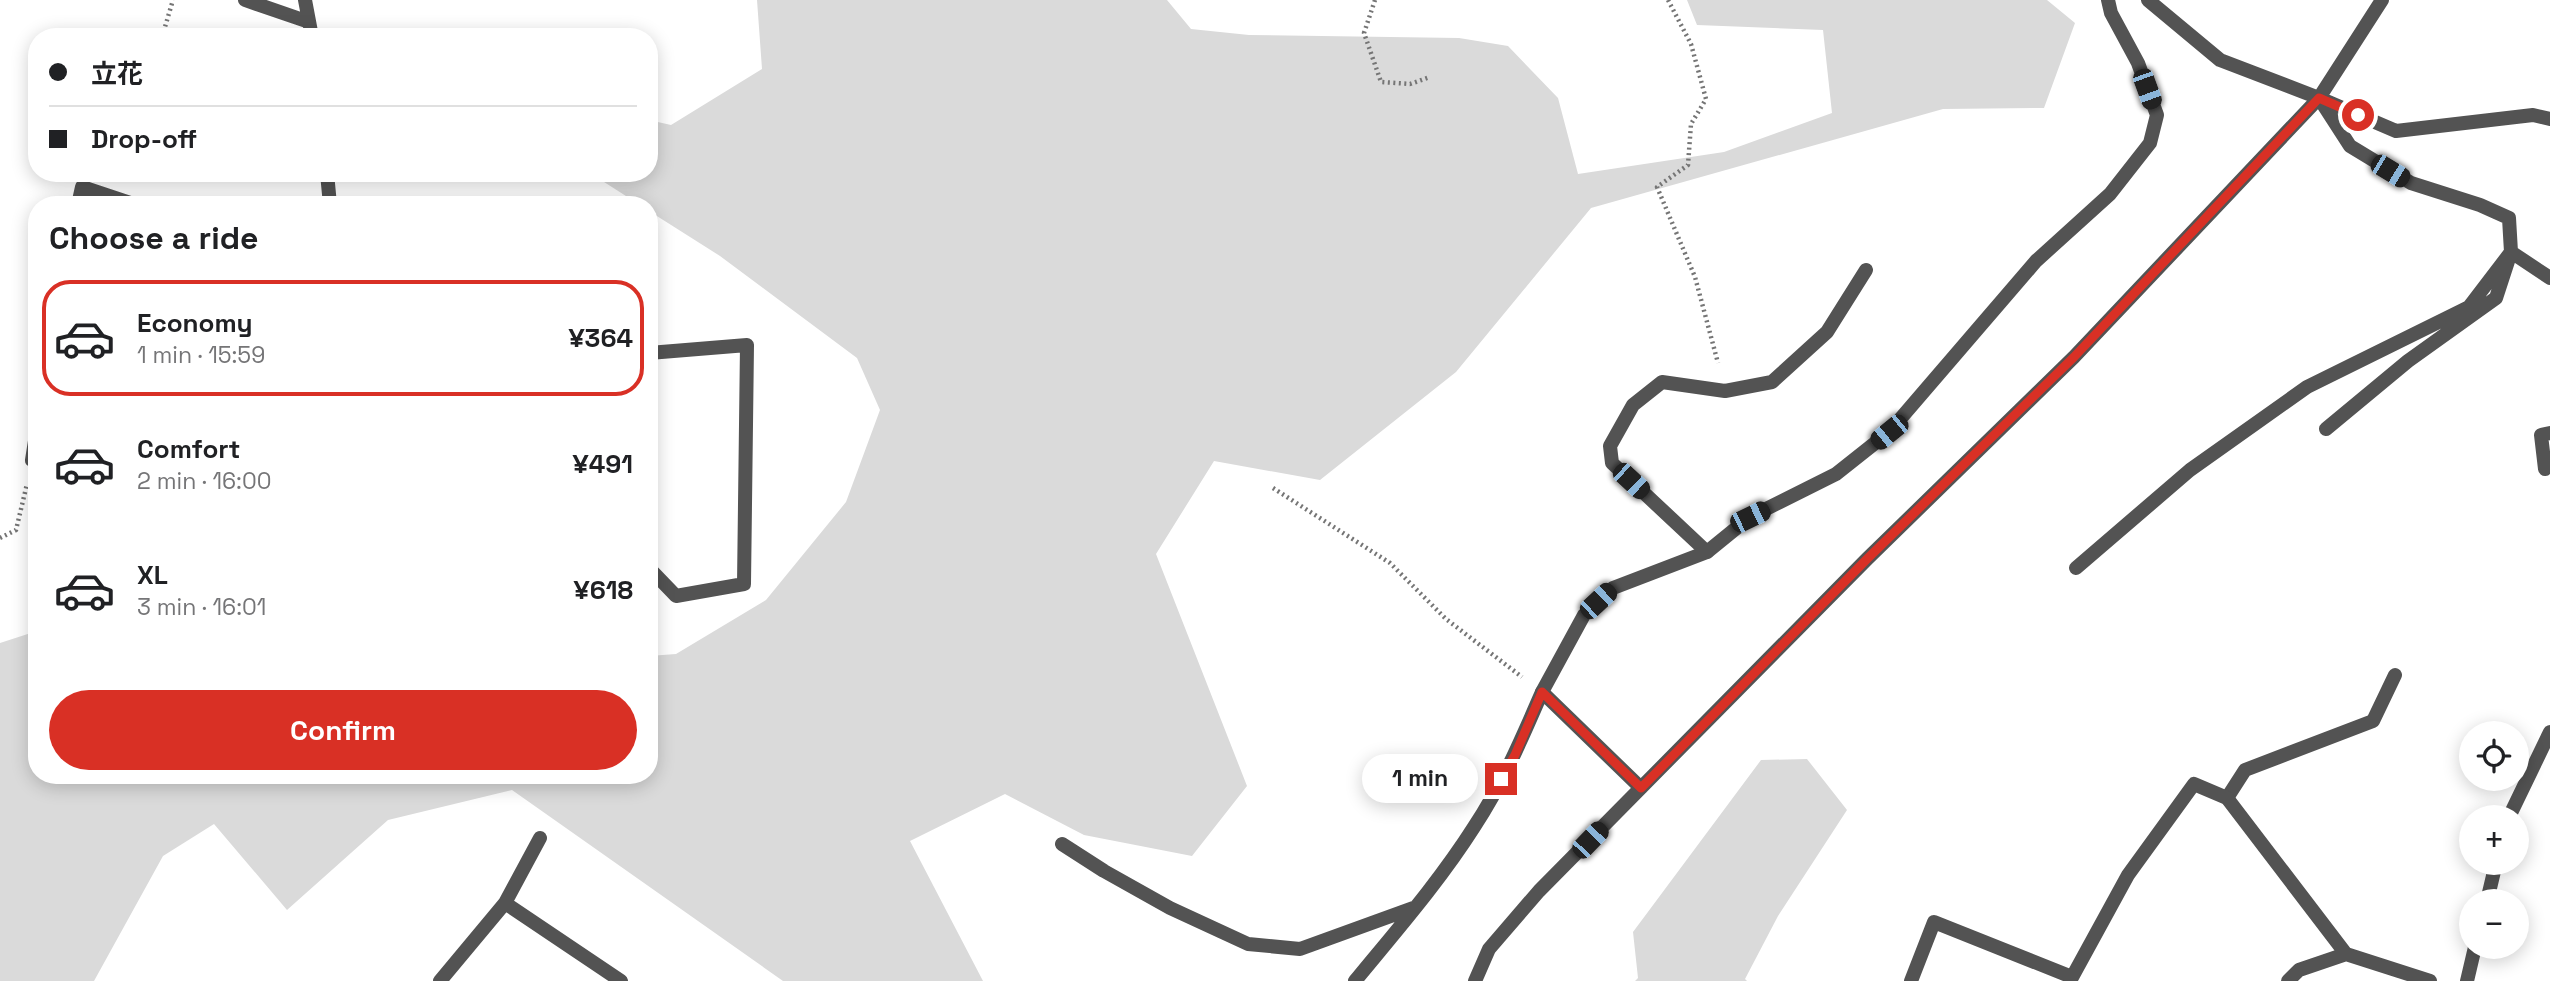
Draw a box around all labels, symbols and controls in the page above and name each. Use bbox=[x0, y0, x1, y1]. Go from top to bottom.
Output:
text: 立花 bbox=[91, 57, 143, 91]
car bbox=[2130, 66, 2165, 112]
route start bbox=[2342, 99, 2374, 131]
text: Drop-off bbox=[91, 122, 197, 156]
car bbox=[2367, 151, 2414, 191]
text: Choose a ride bbox=[49, 218, 259, 258]
text: Economy bbox=[137, 306, 253, 340]
icon: car bbox=[53, 307, 116, 370]
text: ¥364 bbox=[568, 321, 633, 355]
text: 1 min · 15:59 bbox=[137, 340, 265, 370]
car bbox=[1867, 411, 1912, 453]
text: Comfort bbox=[137, 432, 240, 466]
icon: car bbox=[53, 433, 116, 496]
text: ¥491 bbox=[573, 447, 633, 481]
car bbox=[1609, 459, 1654, 503]
text: 2 min · 16:00 bbox=[137, 466, 271, 496]
car bbox=[1727, 498, 1774, 536]
text: XL bbox=[137, 558, 168, 592]
icon: car bbox=[53, 559, 116, 622]
text: ¥618 bbox=[574, 573, 633, 607]
car bbox=[1576, 579, 1621, 623]
text: 3 min · 16:01 bbox=[137, 592, 266, 622]
button: Confirm bbox=[49, 690, 637, 770]
map controls bbox=[2459, 721, 2529, 959]
button: locate bbox=[2459, 721, 2529, 791]
callout: 1 min bbox=[1361, 754, 1476, 804]
text: 1 min bbox=[1392, 763, 1448, 793]
route end bbox=[1485, 763, 1517, 795]
button: + bbox=[2459, 805, 2529, 875]
car bbox=[1568, 818, 1613, 862]
button: − bbox=[2459, 889, 2529, 959]

